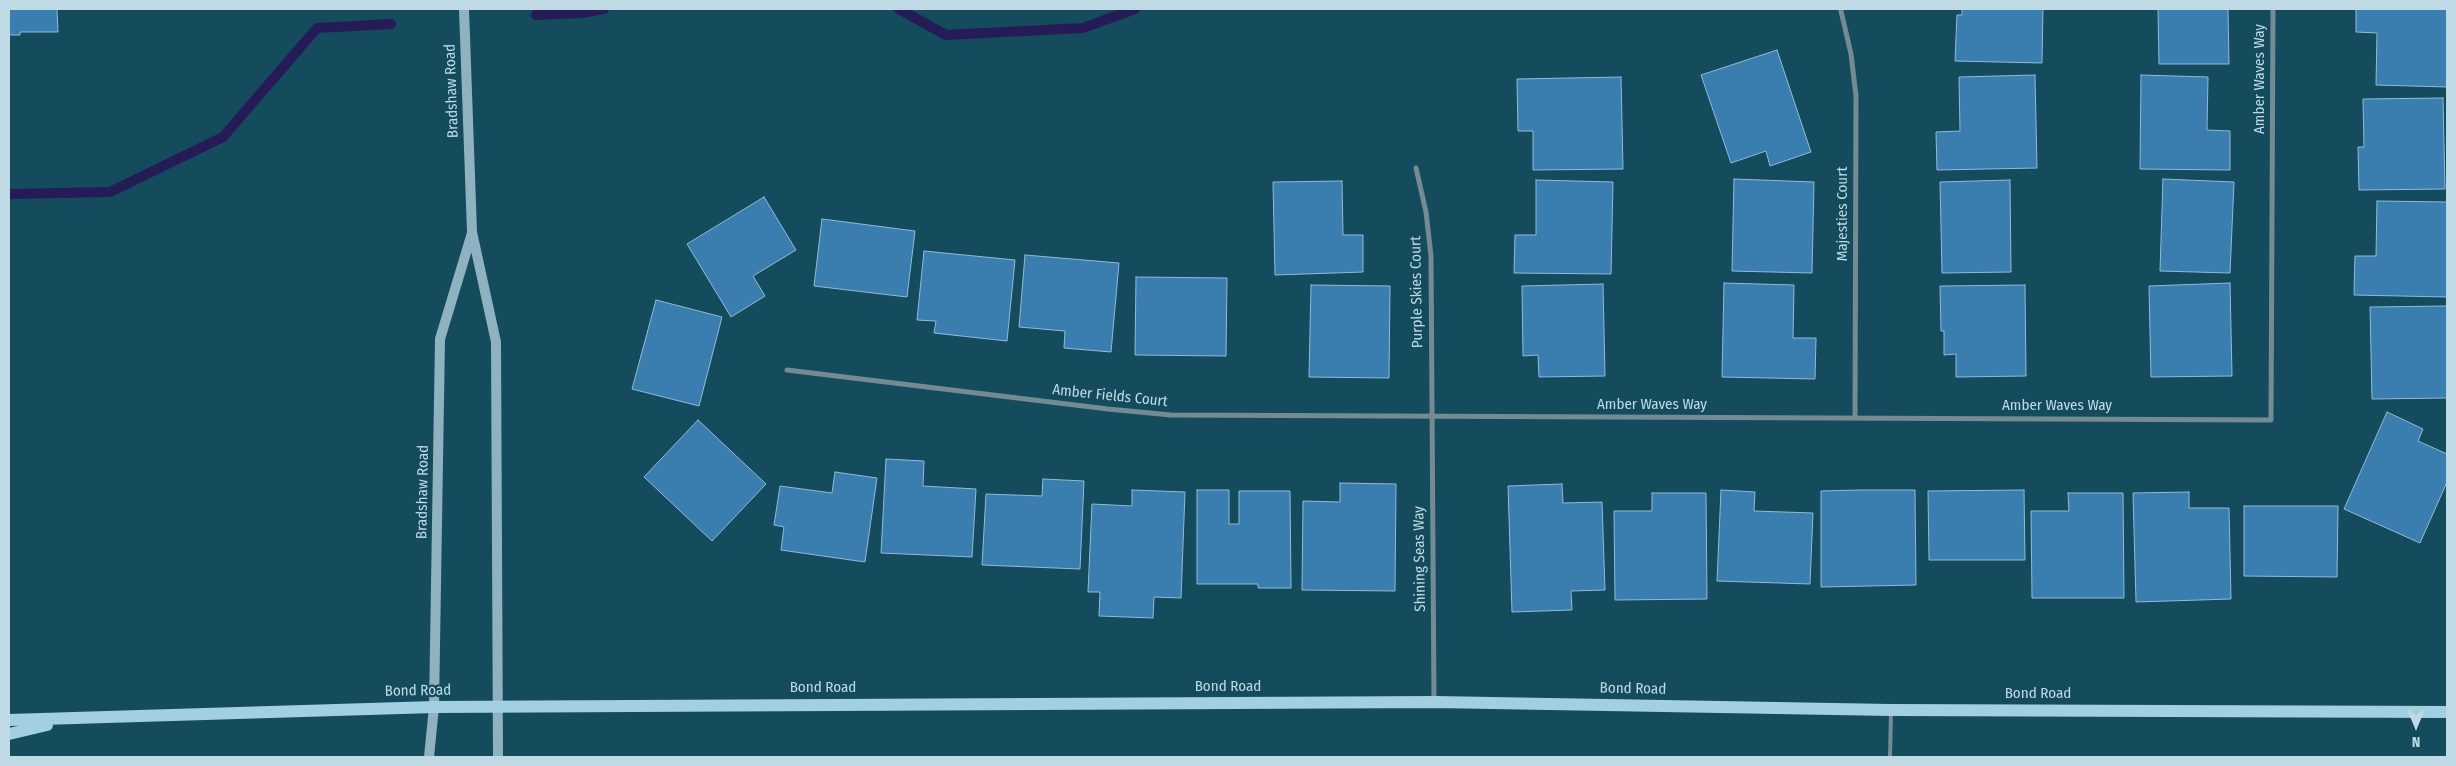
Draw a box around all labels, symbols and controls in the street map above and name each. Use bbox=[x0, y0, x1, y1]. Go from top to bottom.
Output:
street label: Amber Waves Way bbox=[2251, 24, 2269, 134]
street label: Bradshaw Road bbox=[441, 44, 463, 138]
street label: Majesties Court bbox=[1834, 167, 1852, 261]
street label: Purple Skies Court bbox=[1407, 236, 1427, 348]
street label: Amber Fields Court bbox=[1051, 381, 1169, 411]
street label: Amber Waves Way bbox=[1597, 396, 1707, 414]
street label: Amber Waves Way bbox=[2002, 397, 2112, 415]
street label: Bradshaw Road bbox=[413, 445, 433, 539]
street label: Shining Seas Way bbox=[1410, 506, 1430, 612]
street label: Bond Road bbox=[1195, 678, 1261, 696]
street label: Bond Road bbox=[790, 679, 856, 697]
street label: Bond Road bbox=[1600, 679, 1666, 699]
street label: Bond Road bbox=[385, 681, 451, 701]
street label: Bond Road bbox=[2005, 685, 2071, 703]
north arrow bbox=[2391, 701, 2441, 751]
text: N bbox=[2412, 733, 2420, 750]

